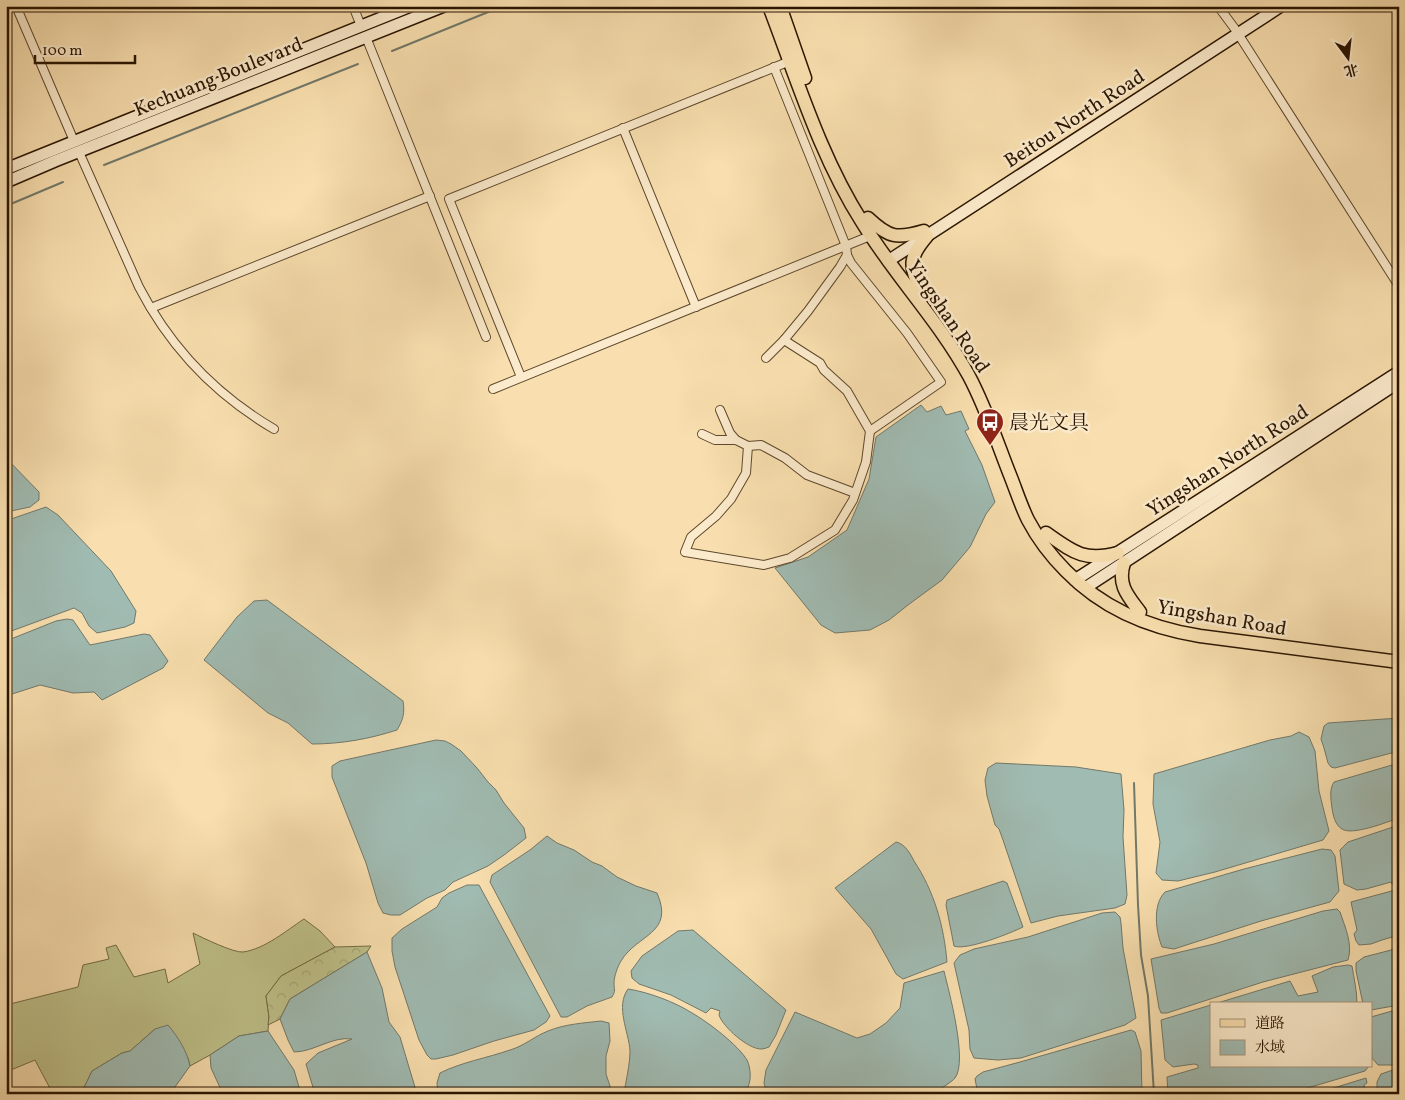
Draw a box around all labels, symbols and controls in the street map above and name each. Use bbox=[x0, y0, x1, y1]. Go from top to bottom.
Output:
street label: Kechuang Boulevard bbox=[130, 31, 307, 125]
scale bar bbox=[35, 32, 135, 64]
north arrow bbox=[1322, 32, 1372, 82]
text: 100 m bbox=[42, 41, 82, 62]
text: 北 bbox=[1342, 58, 1360, 80]
street label: Beitou North Road bbox=[999, 64, 1151, 176]
street label: Yingshan Road bbox=[899, 255, 996, 379]
street label: Yingshan North Road bbox=[1142, 399, 1315, 525]
bus stop icon: 晨光文具 bbox=[975, 407, 1005, 446]
place label: 晨光文具 bbox=[1009, 410, 1089, 438]
street label: Yingshan Road bbox=[1155, 594, 1289, 644]
legend bbox=[1210, 1002, 1372, 1068]
text: 道路 bbox=[1255, 1014, 1285, 1035]
text: 水域 bbox=[1255, 1038, 1285, 1059]

